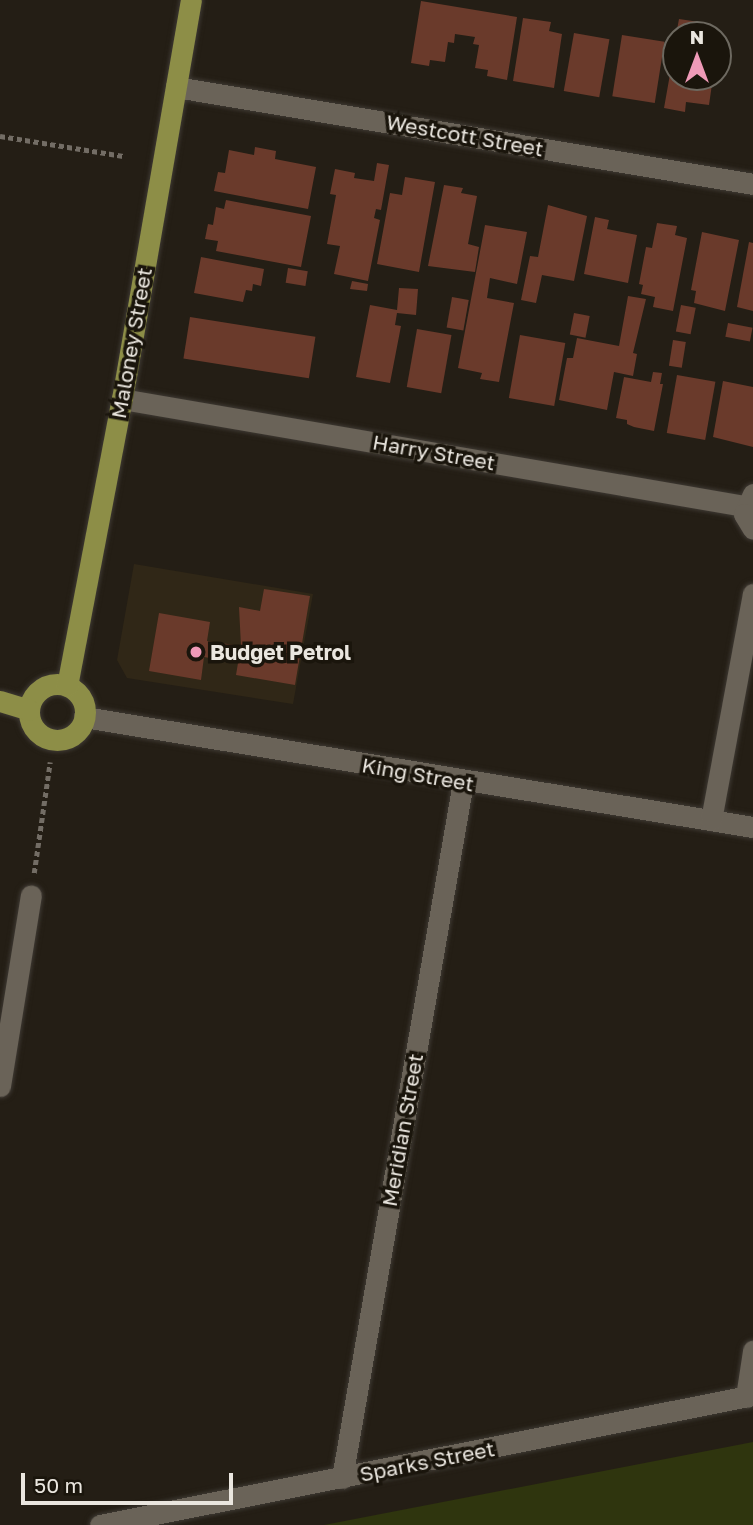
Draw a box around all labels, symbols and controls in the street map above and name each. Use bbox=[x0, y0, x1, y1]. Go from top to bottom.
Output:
north arrow bbox=[662, 21, 732, 91]
text: N bbox=[690, 25, 704, 48]
street label: Westcott Street bbox=[384, 109, 546, 161]
street label: Maloney Street bbox=[105, 266, 157, 420]
street label: Harry Street bbox=[371, 429, 497, 475]
place label: Budget Petrol bbox=[210, 639, 351, 665]
marker: Budget Petrol bbox=[188, 644, 204, 660]
street label: King Street bbox=[360, 752, 476, 796]
street label: Meridian Street bbox=[376, 1052, 428, 1208]
street label: Sparks Street bbox=[357, 1436, 497, 1486]
scale bar bbox=[24, 1458, 236, 1502]
text: 50 m bbox=[34, 1472, 83, 1498]

